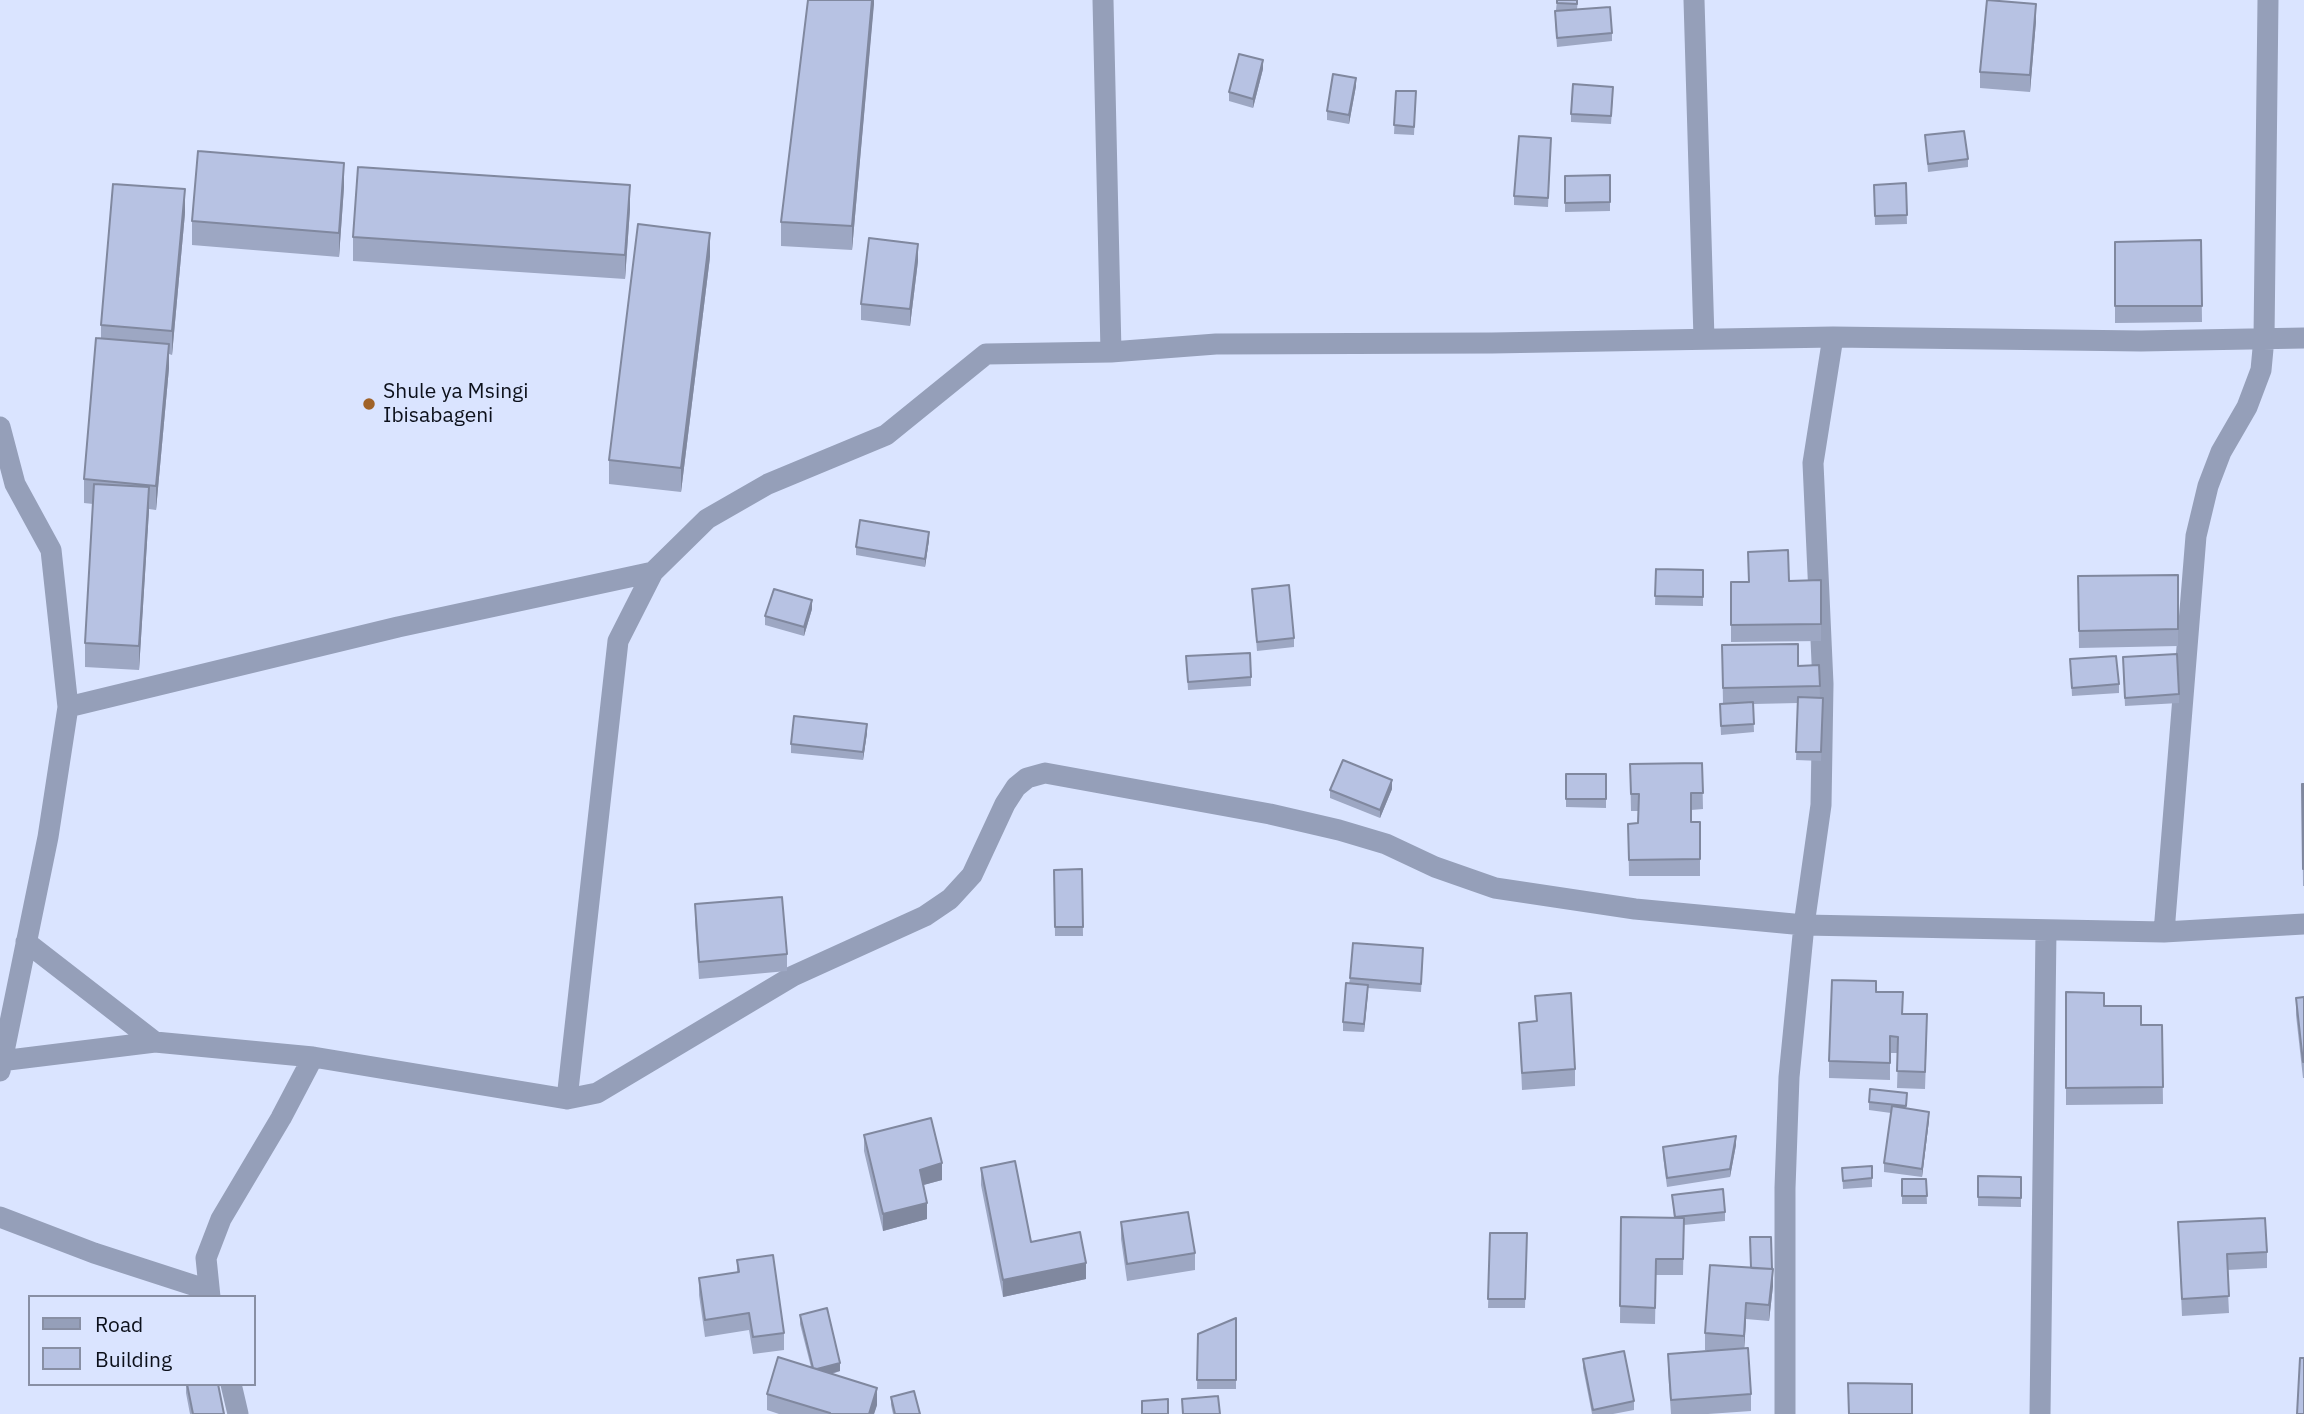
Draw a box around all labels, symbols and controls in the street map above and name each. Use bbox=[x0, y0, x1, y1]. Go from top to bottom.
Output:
place label: Shule ya Msingi Ibisabageni bbox=[383, 379, 528, 429]
marker: Shule ya Msingi Ibisabageni bbox=[361, 396, 377, 412]
legend bbox=[28, 1295, 256, 1386]
text: Road bbox=[95, 1310, 143, 1338]
text: Building bbox=[95, 1345, 172, 1373]

